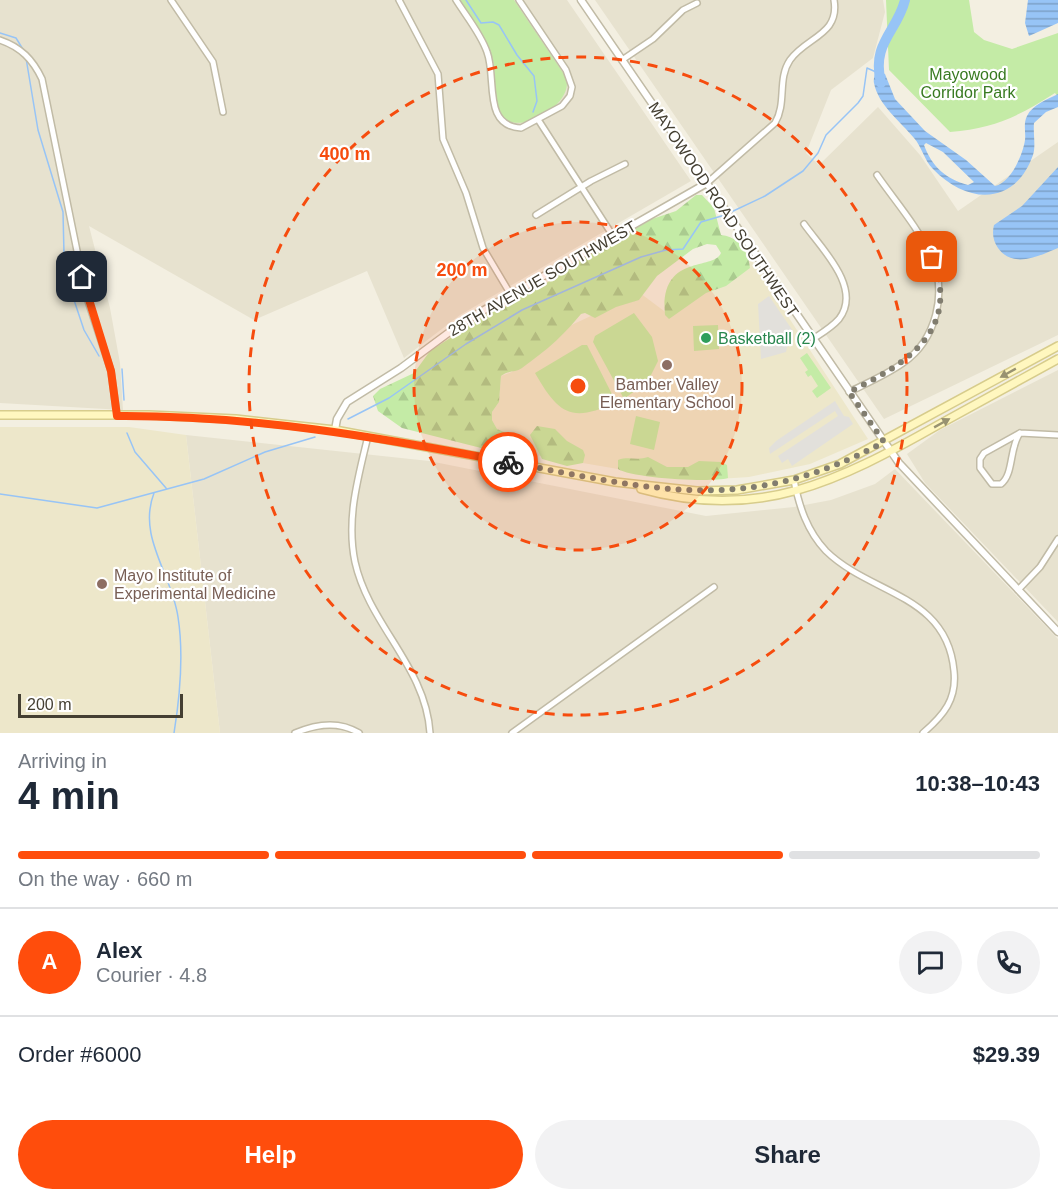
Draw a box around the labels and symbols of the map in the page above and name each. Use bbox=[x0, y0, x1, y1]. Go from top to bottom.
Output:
park label: Mayowood Corridor Park bbox=[920, 66, 1017, 101]
street label: MAYOWOOD ROAD SOUTHWEST bbox=[645, 99, 802, 320]
text: 400 m bbox=[319, 144, 371, 164]
street label: 28TH AVENUE SOUTHWEST bbox=[445, 217, 639, 339]
pin bbox=[906, 231, 957, 282]
pin bbox=[56, 251, 107, 302]
text: 200 m bbox=[436, 260, 488, 280]
place label: Basketball (2) bbox=[718, 330, 816, 347]
marker: Basketball (2) bbox=[699, 331, 713, 345]
marker: Bamber Valley Elementary School bbox=[660, 358, 674, 372]
one-way arrow bbox=[999, 368, 1016, 378]
centre of rings bbox=[568, 376, 588, 396]
place label: Bamber Valley Elementary School bbox=[600, 376, 734, 411]
one-way arrow bbox=[933, 419, 950, 429]
courier bbox=[478, 432, 538, 492]
place label: Mayo Institute of Experimental Medicine bbox=[114, 567, 276, 602]
marker: Mayo Institute of Experimental Medicine bbox=[95, 577, 109, 591]
scale bar bbox=[18, 691, 183, 718]

